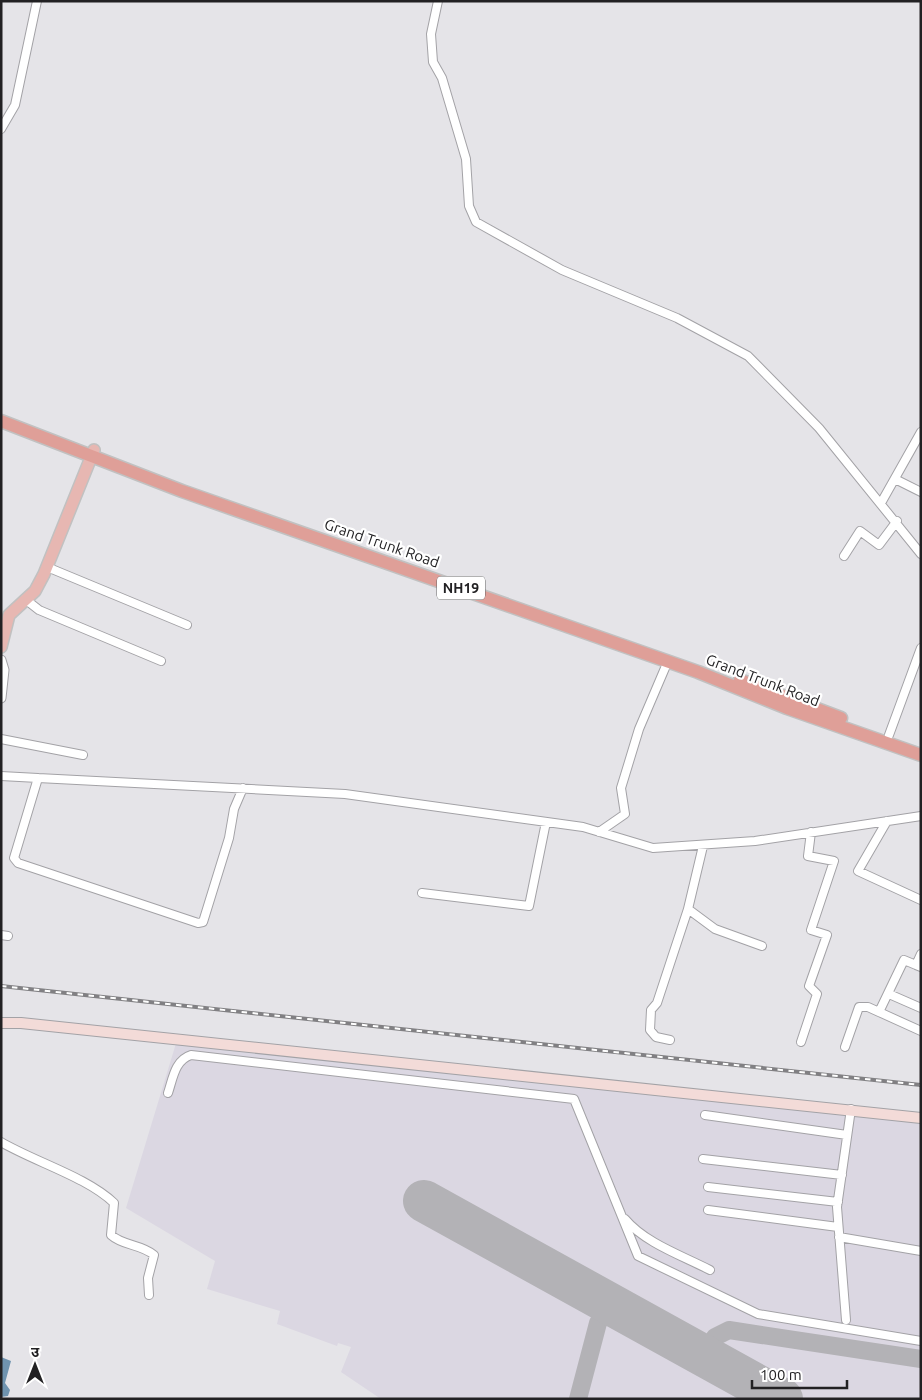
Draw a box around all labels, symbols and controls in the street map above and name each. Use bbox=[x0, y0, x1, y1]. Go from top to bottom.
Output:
street label: Grand Trunk Road bbox=[322, 515, 442, 571]
road number: NH19 bbox=[437, 576, 485, 600]
street label: Grand Trunk Road bbox=[704, 651, 822, 709]
north arrow bbox=[10, 1340, 60, 1390]
text: उ bbox=[31, 1344, 40, 1360]
scale bar bbox=[752, 1358, 847, 1390]
text: 100 m bbox=[760, 1366, 802, 1383]

